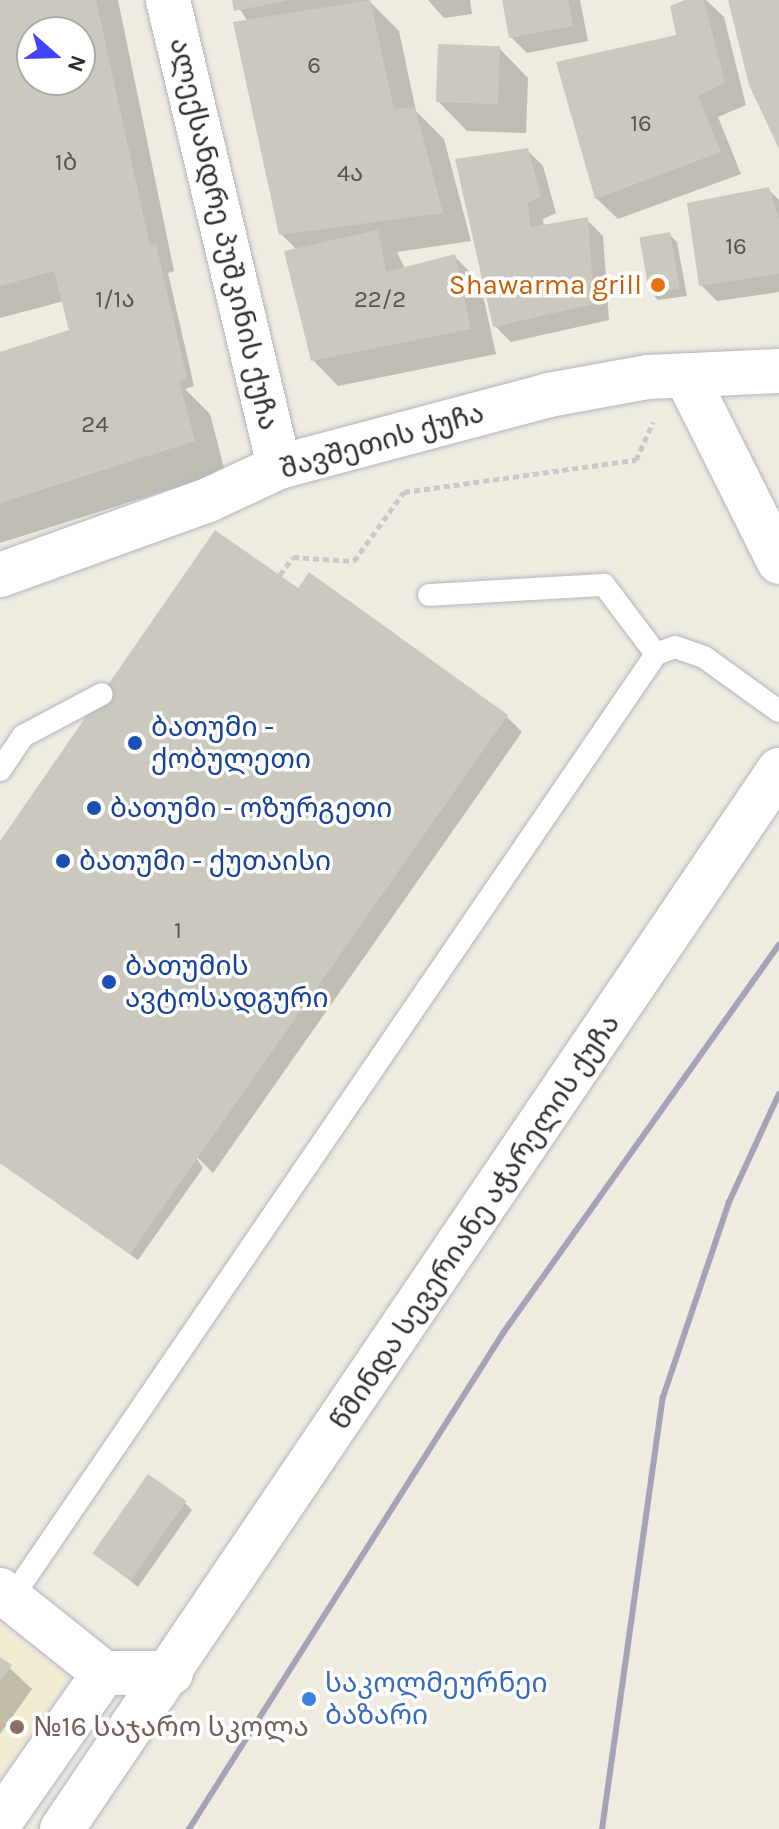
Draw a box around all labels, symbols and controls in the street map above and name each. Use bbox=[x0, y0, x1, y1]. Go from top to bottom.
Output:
north arrow bbox=[16, 16, 96, 96]
street label: ალექსანდრე პუშკინის ქუჩა bbox=[162, 35, 286, 433]
text: N bbox=[62, 52, 92, 75]
house number: 6 bbox=[307, 52, 321, 80]
house number: 16 bbox=[630, 110, 652, 138]
house number: 1ბ bbox=[55, 149, 77, 177]
house number: 4ა bbox=[337, 160, 363, 188]
house number: 16 bbox=[725, 233, 747, 261]
place label: Shawarma grill bbox=[449, 268, 642, 302]
marker: Shawarma grill bbox=[649, 276, 667, 294]
house number: 1/1ა bbox=[95, 286, 135, 314]
house number: 22/2 bbox=[354, 286, 406, 314]
street label: შავშეთის ქუჩა bbox=[276, 396, 488, 486]
house number: 24 bbox=[81, 411, 109, 439]
place label: ბათუმი - ქობულეთი bbox=[151, 710, 311, 776]
marker: ბათუმი - ქობულეთი bbox=[126, 734, 144, 752]
place label: ბათუმი - ოზურგეთი bbox=[110, 791, 392, 825]
marker: ბათუმი - ოზურგეთი bbox=[85, 799, 103, 817]
place label: ბათუმი - ქუთაისი bbox=[79, 844, 331, 878]
marker: ბათუმი - ქუთაისი bbox=[54, 852, 72, 870]
house number: 1 bbox=[174, 917, 182, 945]
place label: ბათუმის ავტოსადგური bbox=[125, 949, 329, 1015]
marker: ბათუმის ავტოსადგური bbox=[100, 973, 118, 991]
street label: წმინდა სევერიანე აჭარელის ქუჩა bbox=[323, 1008, 627, 1436]
place label: საკოლმეურნეი ბაზარი bbox=[325, 1666, 548, 1732]
marker: საკოლმეურნეი ბაზარი bbox=[300, 1690, 318, 1708]
place label: №16 საჯარო სკოლა bbox=[33, 1710, 309, 1744]
marker: №16 საჯარო სკოლა bbox=[8, 1718, 26, 1736]

